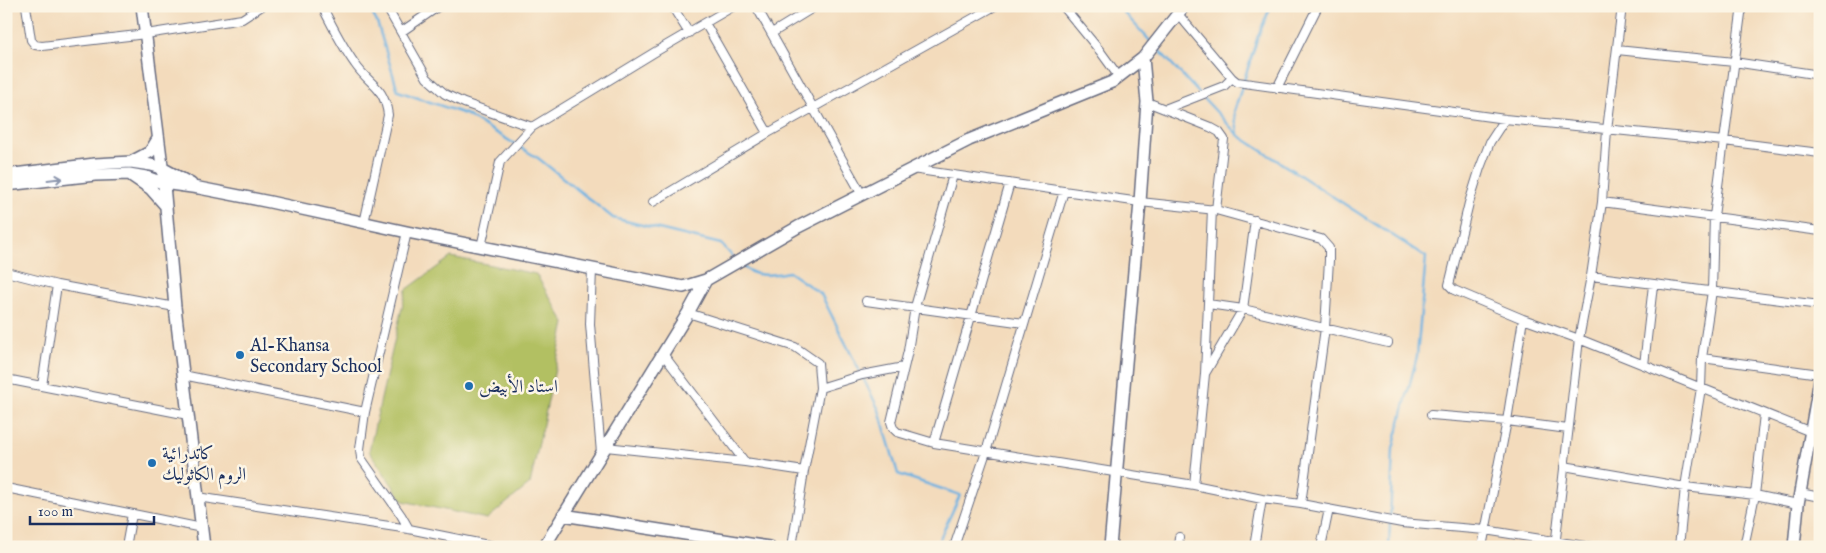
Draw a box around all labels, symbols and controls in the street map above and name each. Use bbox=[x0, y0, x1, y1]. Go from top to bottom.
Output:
one-way arrow bbox=[46, 174, 62, 184]
place label: Al-Khansa Secondary School bbox=[249, 335, 382, 379]
marker: Al-Khansa Secondary School bbox=[234, 349, 246, 361]
place label: استاد الأبيض bbox=[479, 373, 558, 399]
marker: استاد الأبيض bbox=[463, 380, 475, 392]
place label: كاتدرائية الروم الكاثوليك bbox=[162, 443, 246, 490]
marker: كاتدرائية الروم الكاثوليك bbox=[146, 457, 158, 469]
scale bar bbox=[30, 493, 154, 525]
text: 100 m bbox=[38, 502, 74, 521]

